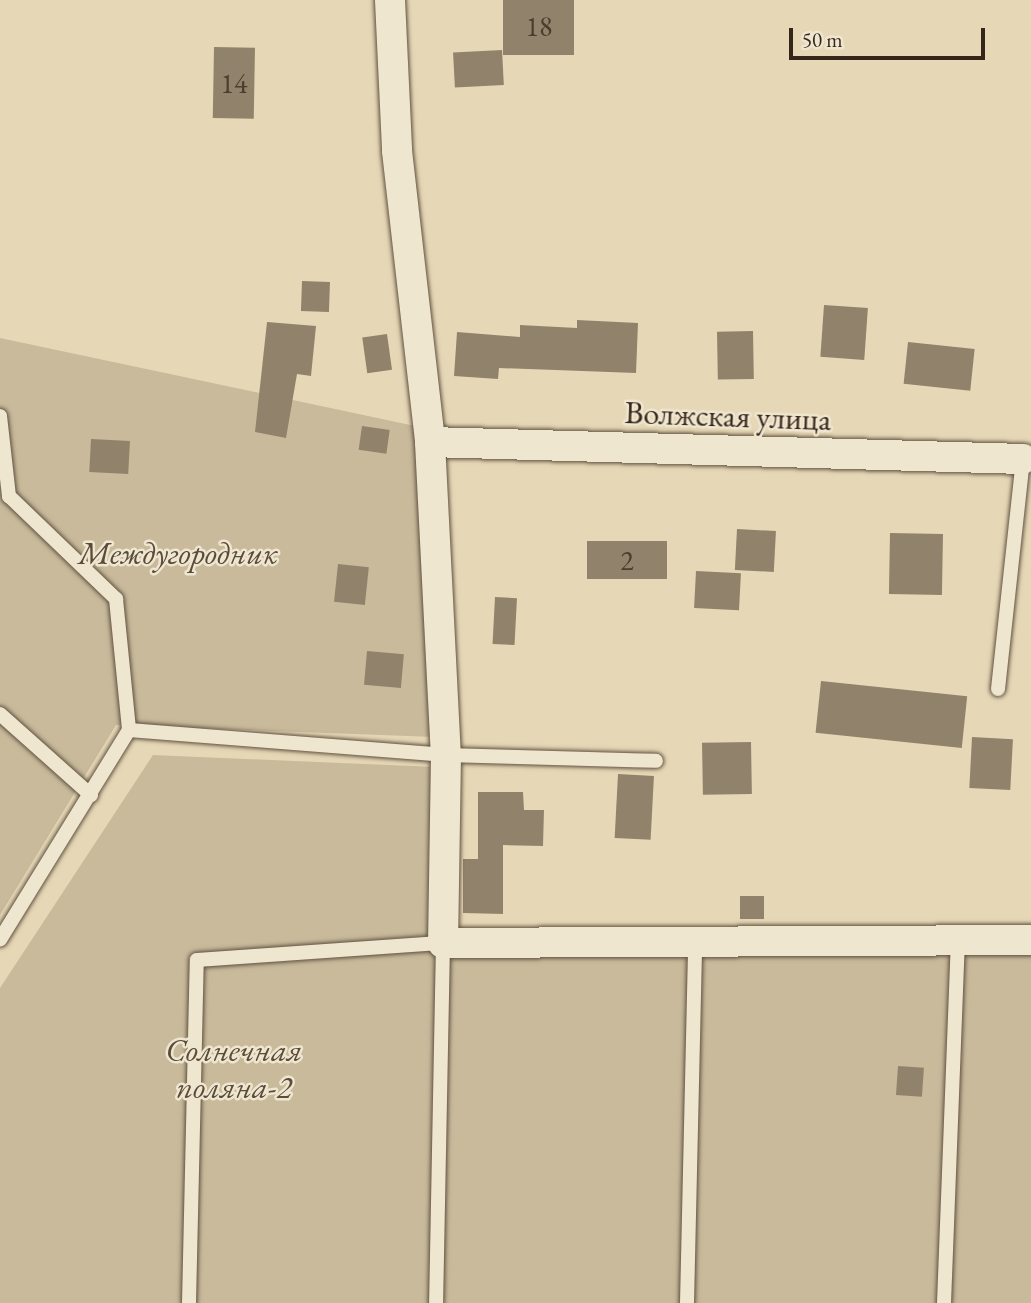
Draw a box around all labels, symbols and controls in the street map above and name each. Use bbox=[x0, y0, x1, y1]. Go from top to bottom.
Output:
house number: 18 bbox=[526, 9, 552, 43]
scale bar bbox=[793, 14, 989, 58]
text: 50 m bbox=[802, 26, 843, 53]
house number: 14 bbox=[221, 66, 247, 100]
street label: Волжская улица bbox=[624, 393, 832, 439]
park label: Междугородник bbox=[78, 534, 278, 572]
house number: 2 bbox=[620, 543, 634, 577]
park label: Солнечная поляна-2 bbox=[166, 1032, 302, 1107]

